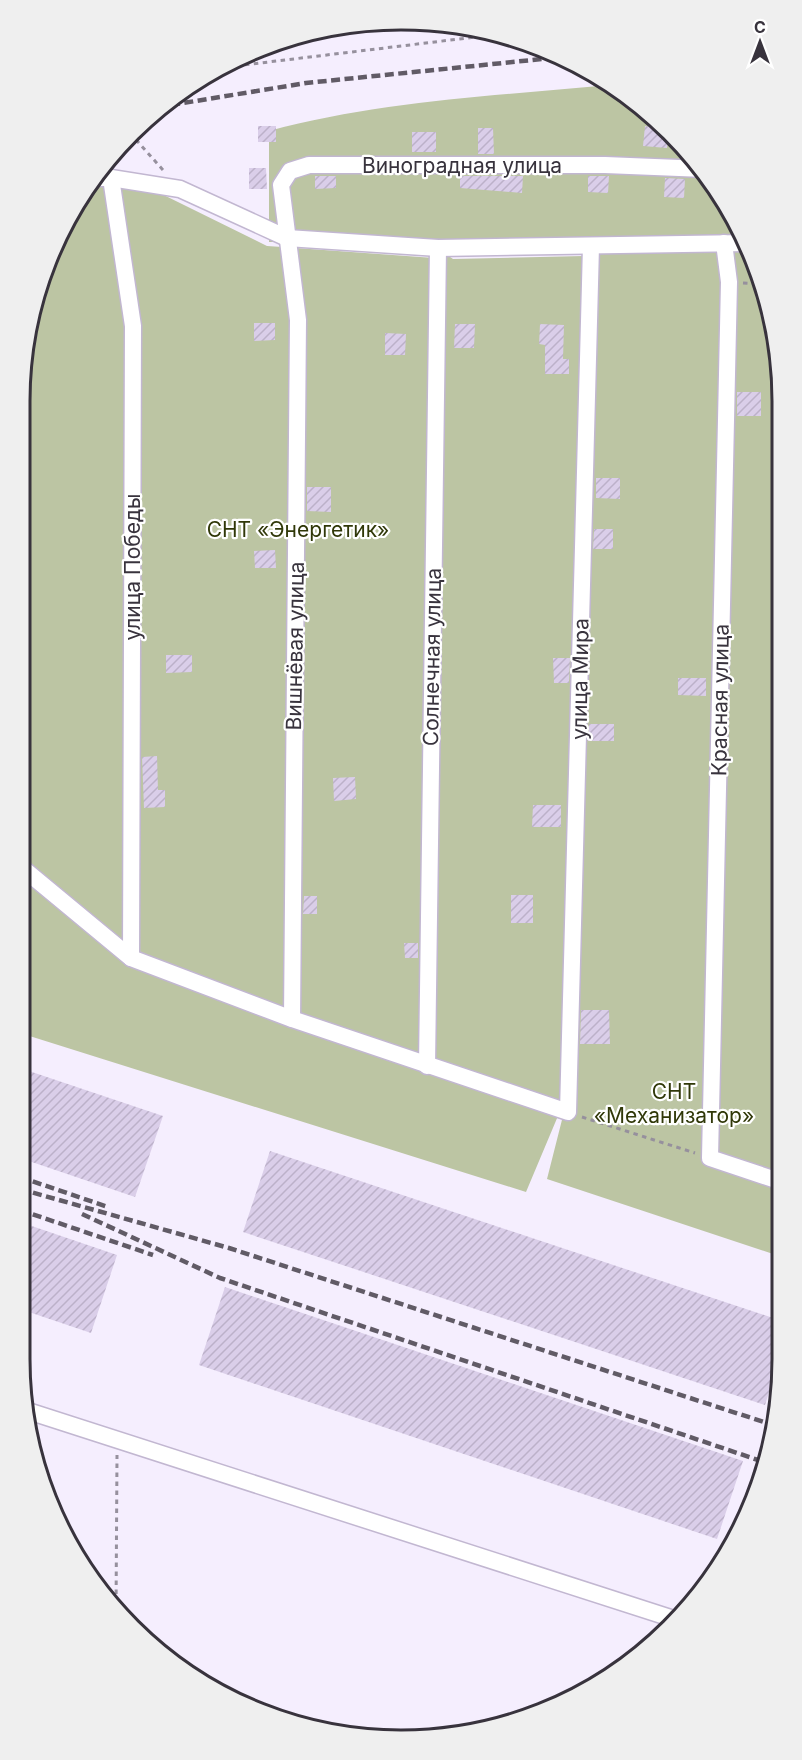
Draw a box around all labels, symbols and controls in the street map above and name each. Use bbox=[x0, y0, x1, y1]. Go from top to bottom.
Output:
north arrow bbox=[730, 12, 790, 72]
text: С bbox=[754, 17, 766, 37]
street label: Виноградная улица bbox=[362, 153, 562, 178]
street label: улица Победы bbox=[120, 493, 145, 641]
park label: СНТ «Энергетик» bbox=[207, 517, 389, 542]
street label: Вишнёвая улица bbox=[281, 561, 309, 731]
street label: Солнечная улица bbox=[418, 568, 446, 746]
street label: улица Мира bbox=[566, 618, 594, 740]
street label: Красная улица bbox=[706, 624, 734, 776]
park label: СНТ «Механизатор» bbox=[594, 1079, 754, 1128]

